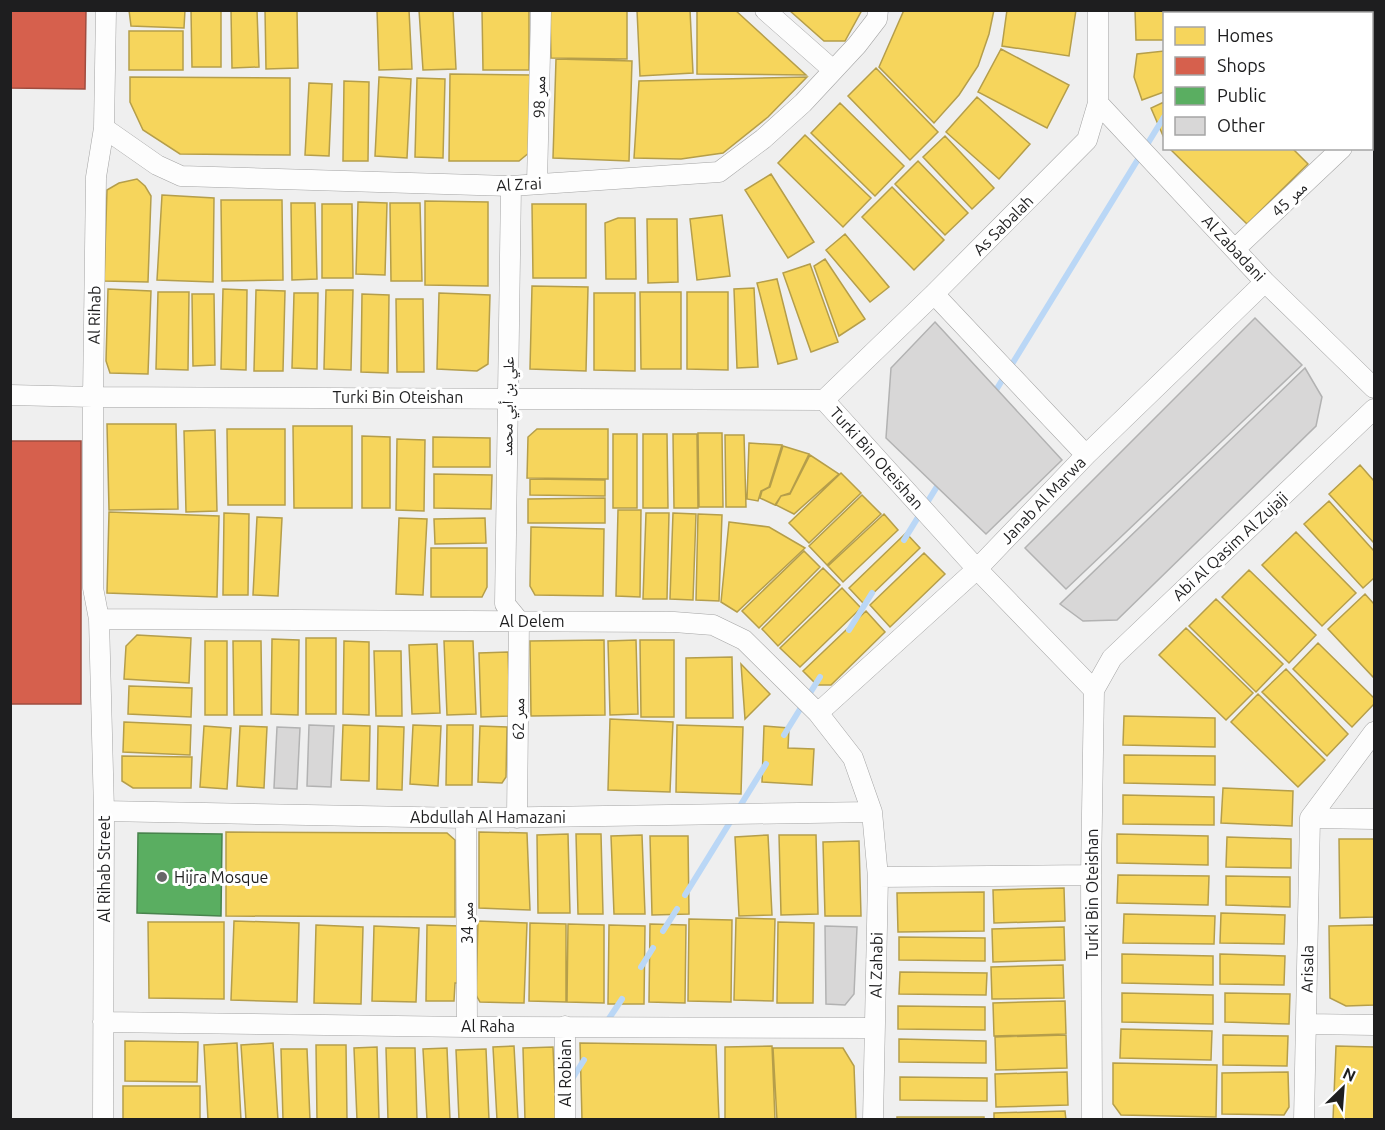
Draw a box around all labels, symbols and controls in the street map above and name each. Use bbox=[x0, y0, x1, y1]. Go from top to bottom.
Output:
legend bbox=[1163, 12, 1373, 150]
text: Homes bbox=[1217, 25, 1274, 45]
text: Shops bbox=[1217, 55, 1266, 75]
street label: ممر 98 bbox=[530, 76, 549, 118]
text: Public bbox=[1217, 85, 1266, 105]
text: Other bbox=[1217, 115, 1265, 135]
street label: Al Zrai bbox=[496, 174, 542, 194]
street label: ممر 45 bbox=[1268, 178, 1311, 221]
street label: As Sabalah bbox=[969, 191, 1037, 259]
street label: Al Zabadani bbox=[1199, 211, 1269, 285]
street label: Al Rihab bbox=[84, 285, 104, 345]
street label: علي بن أبي محمد bbox=[497, 356, 521, 456]
street label: Turki Bin Oteishan bbox=[333, 388, 463, 406]
street label: Turki Bin Oteishan bbox=[826, 403, 928, 513]
street label: Janab Al Marwa bbox=[997, 453, 1089, 547]
street label: Abi Al Qasim Al Zujaji bbox=[1169, 488, 1291, 604]
street label: Al Delem bbox=[499, 612, 565, 630]
street label: ممر 62 bbox=[509, 698, 528, 740]
street label: Abdullah Al Hamazani bbox=[410, 808, 566, 826]
street label: Al Rihab Street bbox=[95, 815, 113, 923]
street label: Turki Bin Oteishan bbox=[1083, 829, 1101, 959]
place label: Hijra Mosque bbox=[174, 868, 268, 886]
marker: Hijra Mosque bbox=[155, 870, 169, 884]
street label: ممر 34 bbox=[458, 902, 477, 944]
street label: Al Zahabi bbox=[866, 932, 886, 998]
street label: Arisala bbox=[1298, 945, 1316, 993]
street label: Al Raha bbox=[461, 1017, 515, 1035]
street label: Al Robian bbox=[556, 1039, 574, 1107]
north arrow bbox=[1313, 1058, 1373, 1118]
text: N bbox=[1340, 1064, 1359, 1085]

